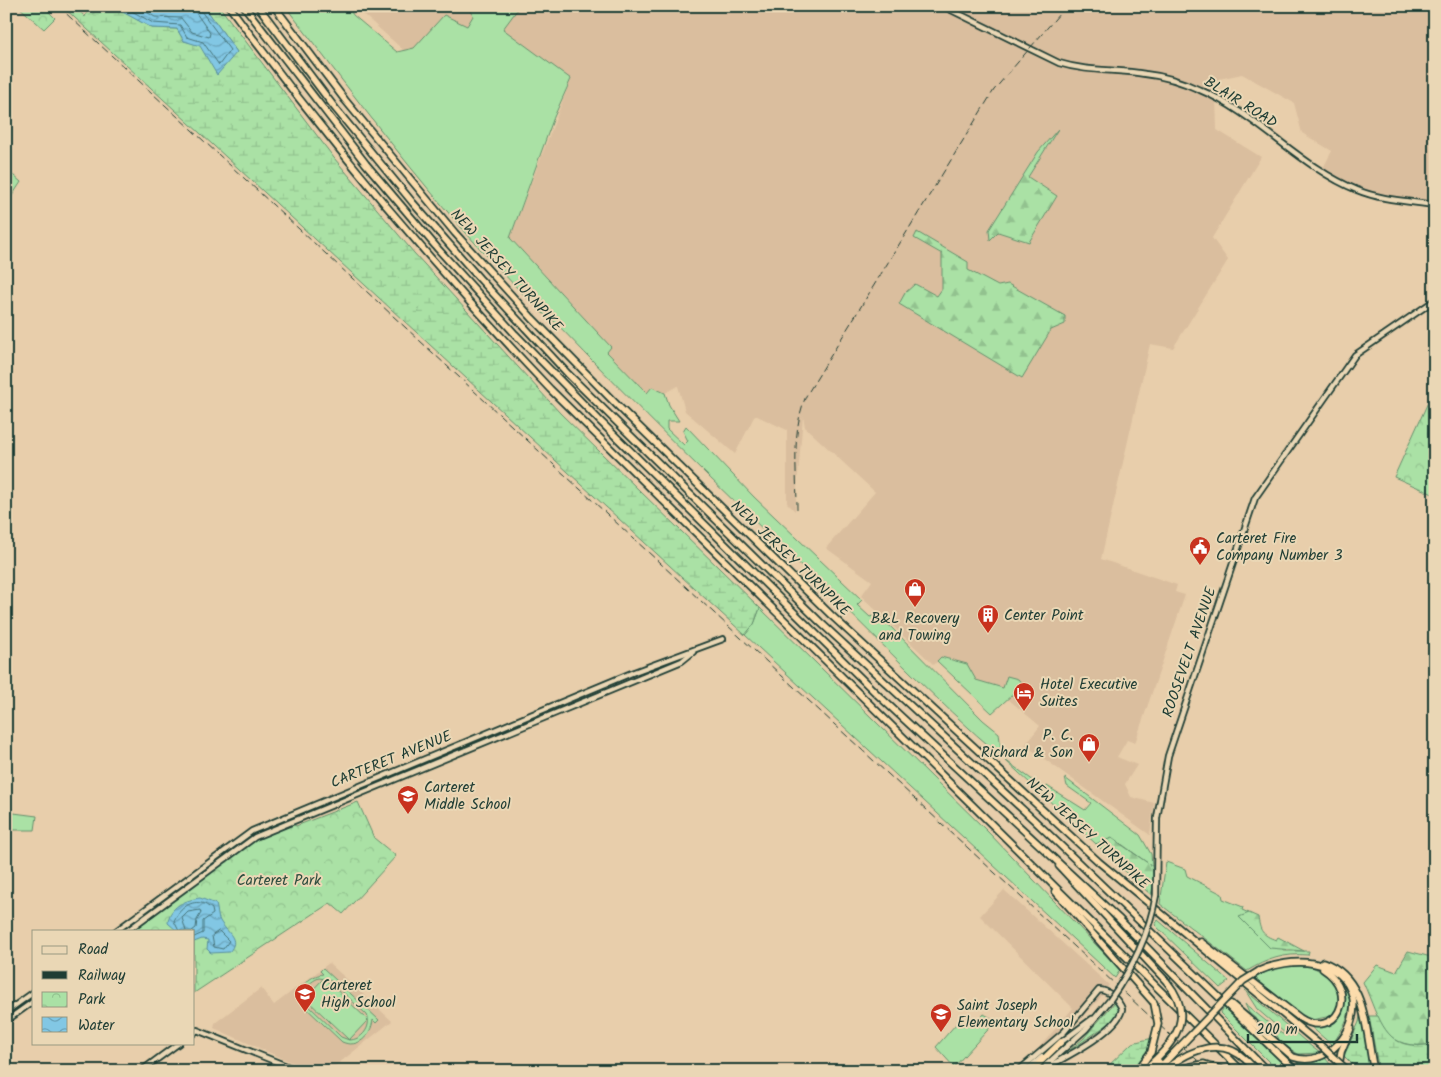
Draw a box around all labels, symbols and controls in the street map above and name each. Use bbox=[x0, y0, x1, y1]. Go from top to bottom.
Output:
street label: BLAIR ROAD bbox=[1199, 71, 1282, 135]
street label: NEW JERSEY TURNPIKE bbox=[444, 204, 569, 339]
street label: NEW JERSEY TURNPIKE bbox=[725, 495, 857, 623]
place label: Carteret Fire Company Number 3 bbox=[1216, 527, 1343, 568]
public building icon: Carteret Fire Company Number 3 bbox=[1188, 535, 1212, 566]
shop icon: B&L Recovery and Towing bbox=[903, 577, 927, 608]
street label: ROOSEVELT AVENUE bbox=[1156, 583, 1224, 721]
building icon: Center Point bbox=[976, 603, 1000, 634]
place label: Center Point bbox=[1004, 604, 1084, 628]
place label: B&L Recovery and Towing bbox=[871, 607, 960, 648]
place label: Hotel Executive Suites bbox=[1040, 673, 1138, 714]
hotel icon: Hotel Executive Suites bbox=[1012, 681, 1036, 712]
street label: CARTERET AVENUE bbox=[327, 724, 457, 795]
place label: P. C. Richard & Son bbox=[981, 724, 1073, 765]
shop icon: P. C. Richard & Son bbox=[1077, 732, 1101, 763]
street label: NEW JERSEY TURNPIKE bbox=[1020, 772, 1155, 897]
place label: Carteret Middle School bbox=[424, 776, 511, 817]
school or university icon: Carteret Middle School bbox=[396, 784, 420, 815]
park label: Carteret Park bbox=[237, 869, 322, 893]
legend bbox=[32, 930, 195, 1044]
text: Road bbox=[78, 938, 109, 962]
text: Railway bbox=[78, 964, 126, 988]
place label: Carteret High School bbox=[321, 974, 396, 1015]
school or university icon: Carteret High School bbox=[293, 982, 317, 1013]
text: Park bbox=[78, 988, 106, 1012]
place label: Saint Joseph Elementary School bbox=[957, 994, 1074, 1035]
school or university icon: Saint Joseph Elementary School bbox=[929, 1002, 953, 1033]
scale bar bbox=[1248, 1012, 1357, 1044]
text: Water bbox=[78, 1014, 115, 1038]
text: 200 m bbox=[1256, 1018, 1298, 1042]

